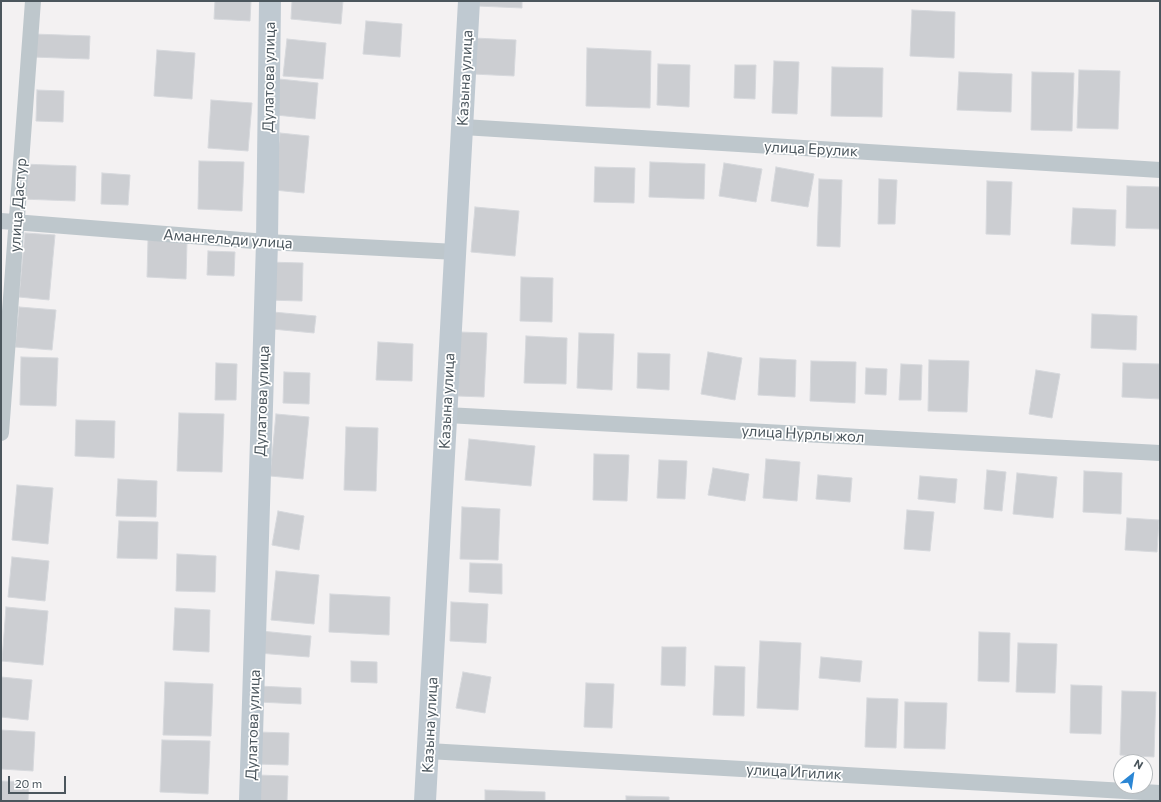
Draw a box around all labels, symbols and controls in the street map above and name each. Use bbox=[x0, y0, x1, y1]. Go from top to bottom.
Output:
street label: Дулатова улица bbox=[259, 21, 279, 133]
street label: Казына улица bbox=[453, 30, 477, 126]
street label: улица Ерулик bbox=[764, 138, 858, 160]
street label: улица Дастур bbox=[6, 157, 30, 253]
street label: Амангельди улица bbox=[163, 226, 293, 252]
street label: Дулатова улица bbox=[251, 345, 273, 457]
street label: Казына улица bbox=[435, 353, 459, 449]
street label: улица Нурлы жол bbox=[741, 422, 865, 446]
street label: Дулатова улица bbox=[242, 669, 264, 781]
street label: Казына улица bbox=[418, 677, 442, 773]
north arrow bbox=[1113, 754, 1153, 794]
text: N bbox=[1132, 756, 1146, 772]
street label: улица Игилик bbox=[746, 761, 842, 783]
scale bar bbox=[10, 768, 68, 794]
text: 20 m bbox=[15, 776, 42, 790]

